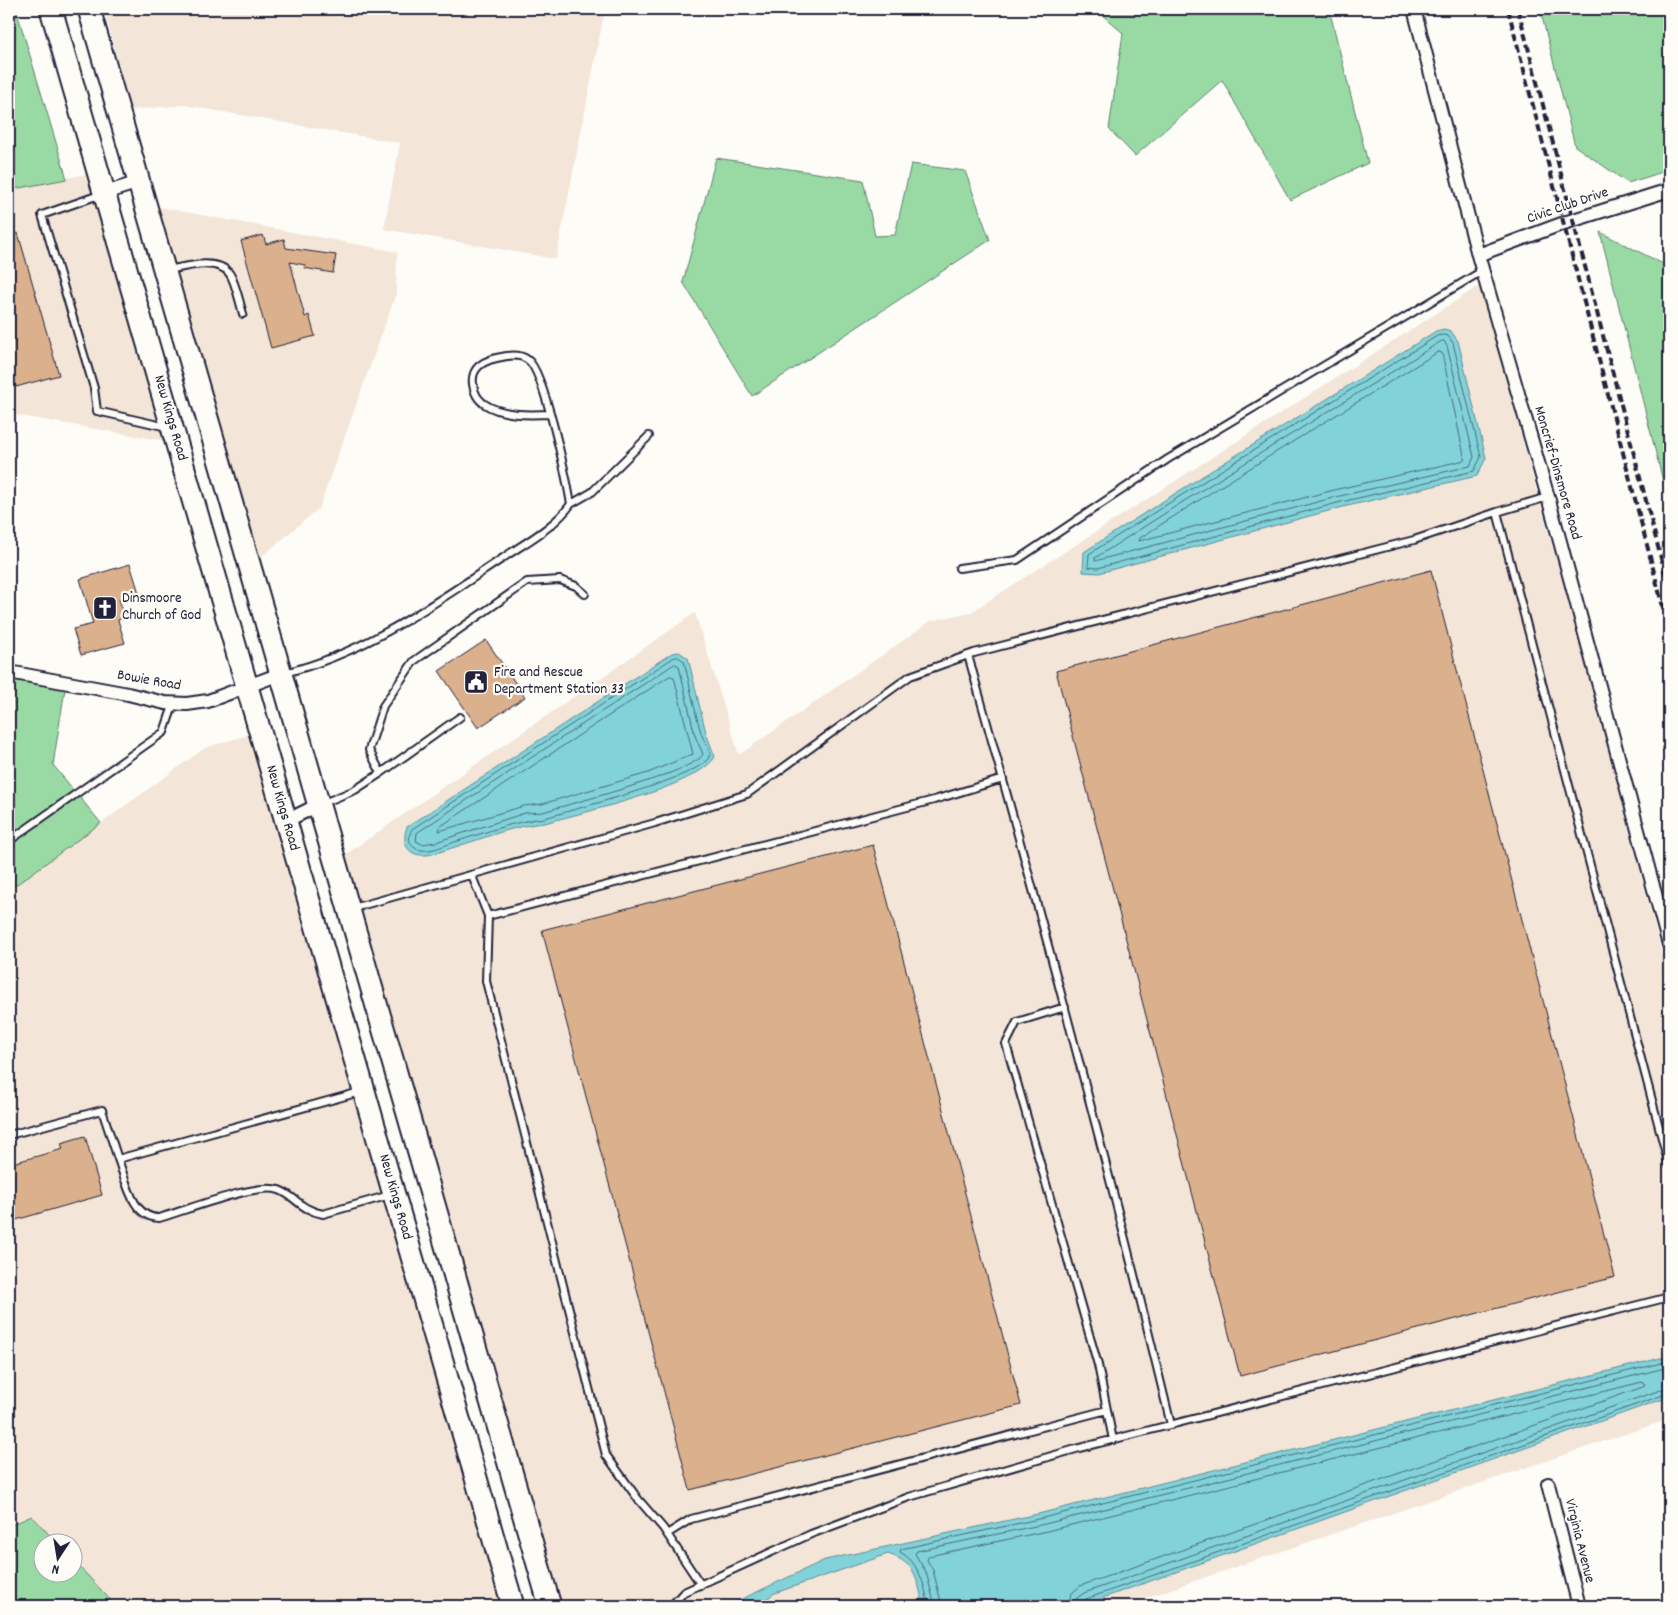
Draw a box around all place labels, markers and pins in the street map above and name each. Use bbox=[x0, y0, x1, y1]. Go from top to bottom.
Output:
place label: Dinsmoore Church of God bbox=[122, 588, 201, 627]
church icon: Dinsmoore Church of God bbox=[92, 595, 118, 621]
place label: Fire and Rescue Department Station 33 bbox=[494, 662, 624, 701]
public building icon: Fire and Rescue Department Station 33 bbox=[463, 669, 489, 695]

